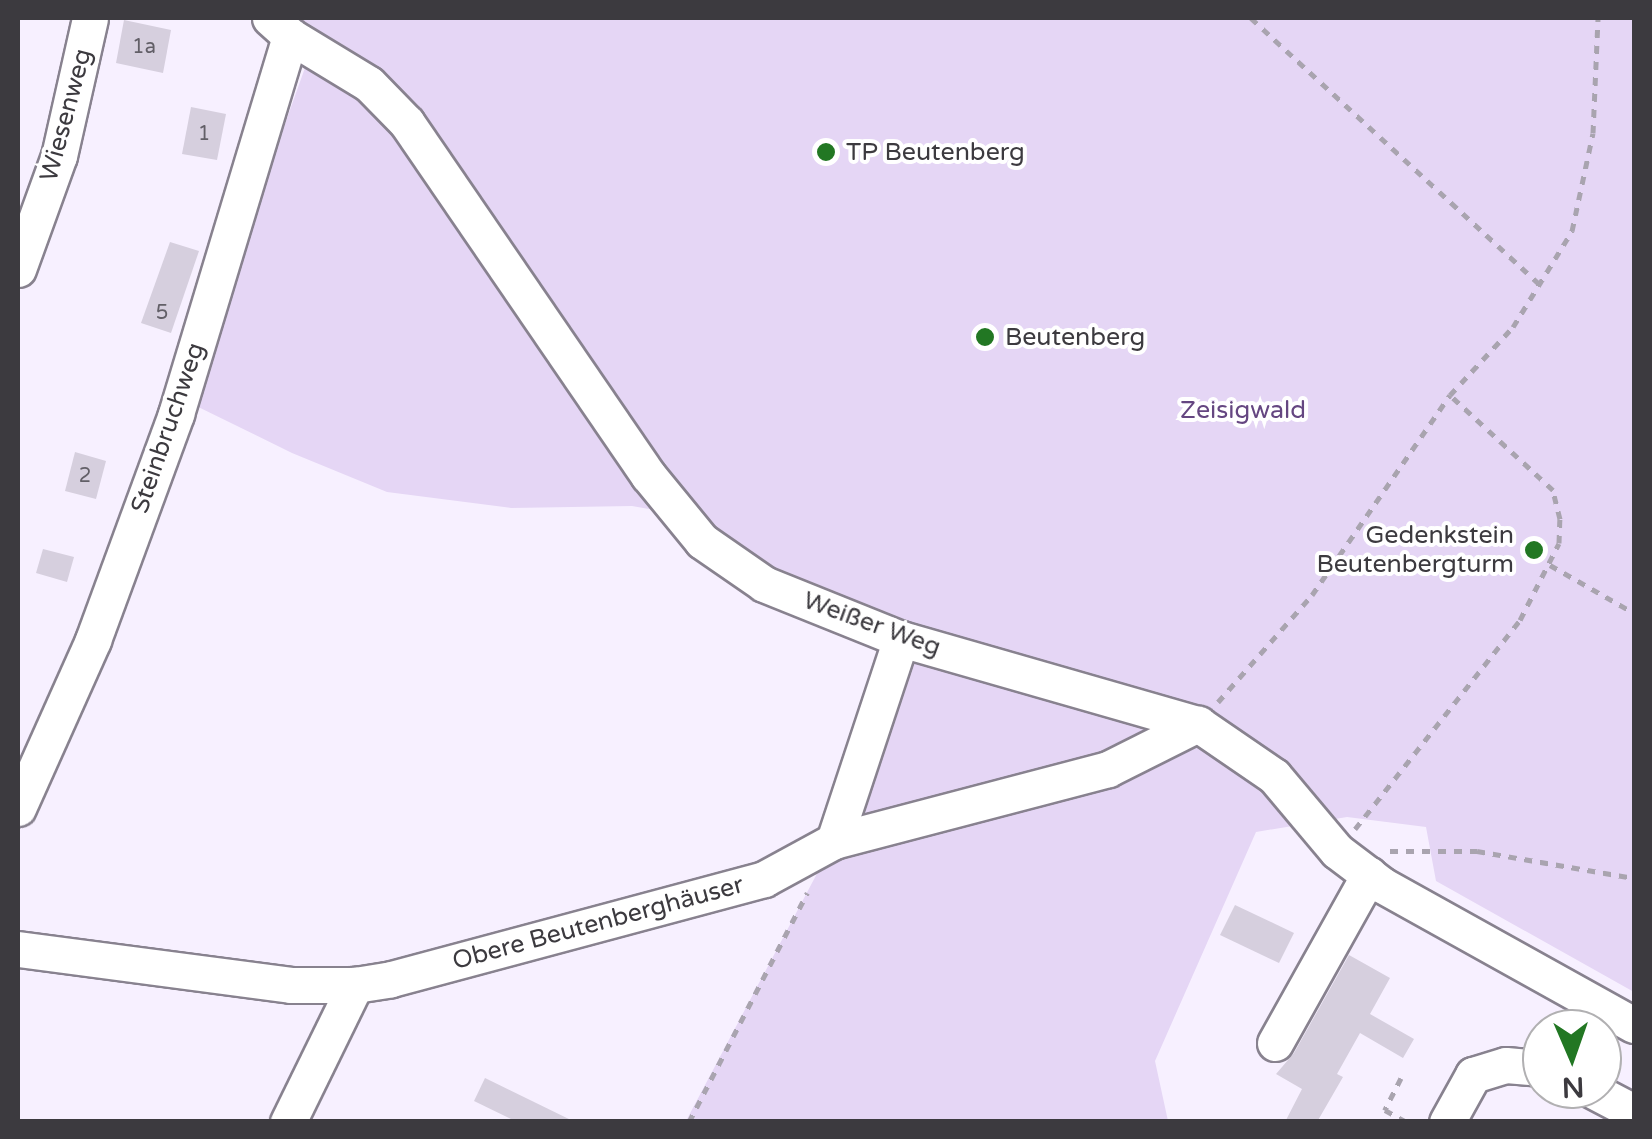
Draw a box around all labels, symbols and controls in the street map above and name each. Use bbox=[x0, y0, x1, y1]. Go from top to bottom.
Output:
house number: 1a bbox=[132, 35, 156, 59]
street label: Wiesenweg bbox=[34, 45, 98, 185]
house number: 1 bbox=[198, 122, 210, 146]
place label: TP Beutenberg bbox=[846, 137, 1025, 167]
marker: TP Beutenberg bbox=[815, 141, 837, 163]
house number: 5 bbox=[156, 301, 168, 325]
place label: Beutenberg bbox=[1005, 322, 1145, 352]
marker: Beutenberg bbox=[974, 326, 996, 348]
street label: Steinbruchweg bbox=[125, 339, 211, 517]
park label: Zeisigwald bbox=[1180, 395, 1306, 425]
house number: 2 bbox=[79, 464, 91, 488]
place label: Gedenkstein Beutenbergturm bbox=[1316, 521, 1514, 580]
marker: Gedenkstein Beutenbergturm bbox=[1523, 539, 1545, 561]
street label: Weißer Weg bbox=[799, 585, 945, 663]
street label: Obere Beutenberghäuser bbox=[449, 870, 747, 976]
north arrow bbox=[1522, 1009, 1622, 1109]
text: N bbox=[1561, 1070, 1585, 1104]

